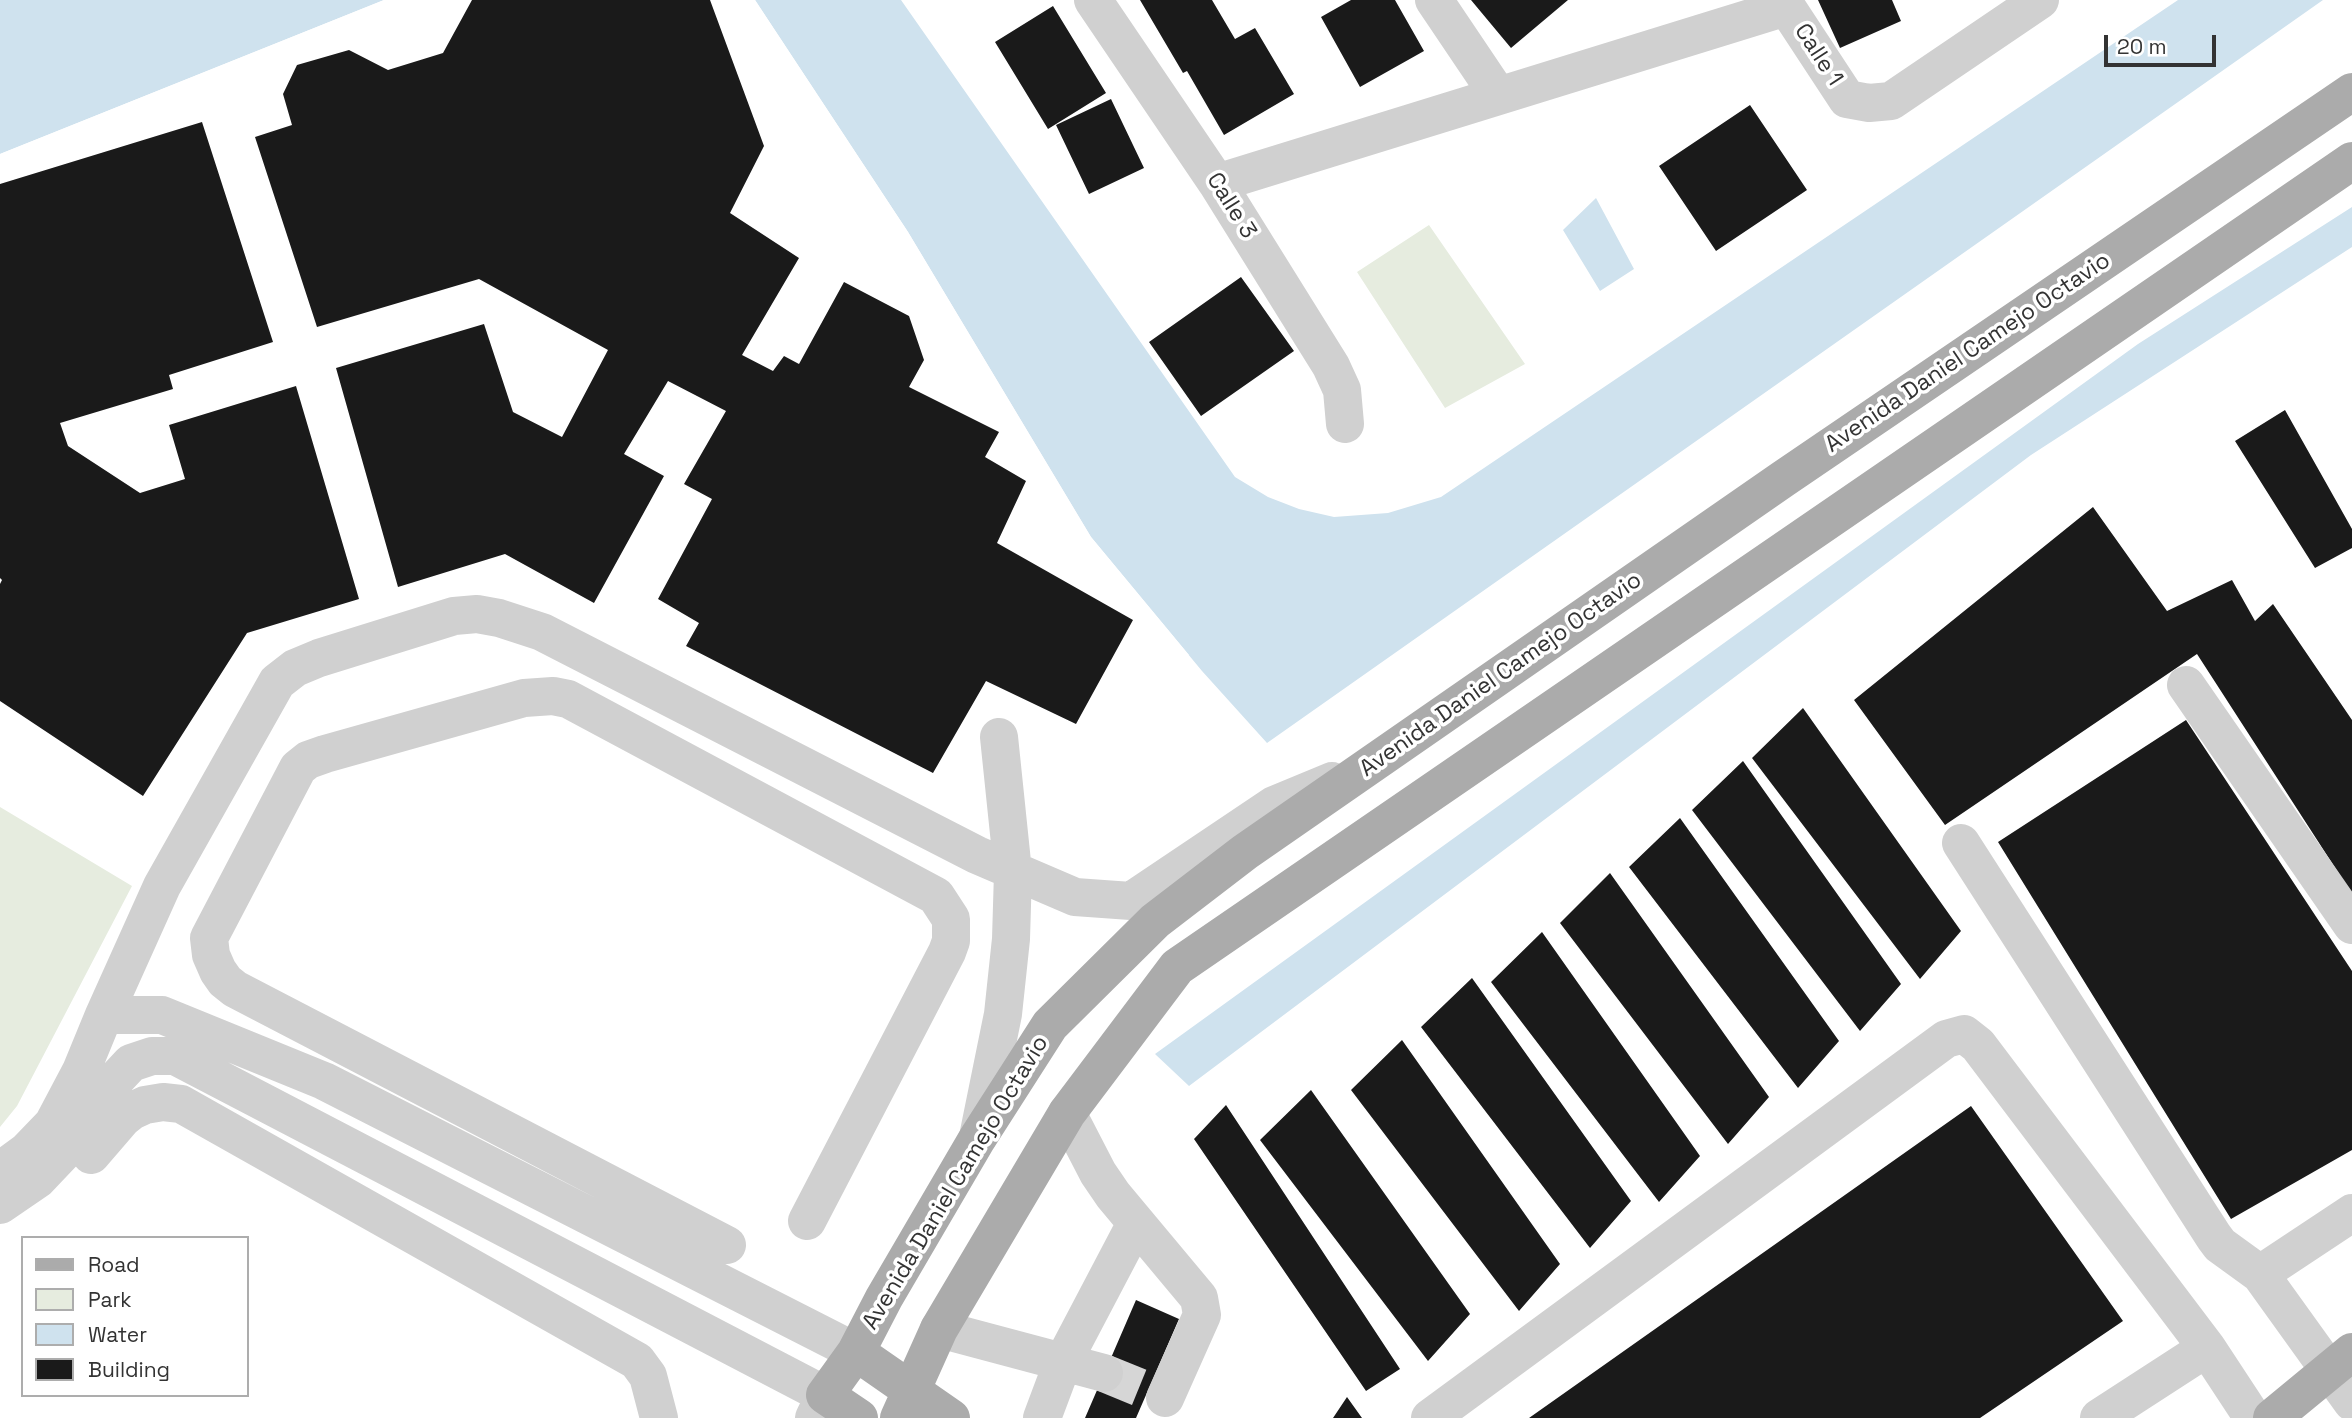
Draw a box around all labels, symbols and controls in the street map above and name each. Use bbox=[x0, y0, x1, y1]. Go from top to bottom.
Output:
street label: Calle 1 bbox=[1788, 19, 1848, 91]
scale bar bbox=[2107, 21, 2219, 65]
text: 20 m bbox=[2117, 33, 2167, 60]
street label: Calle 3 bbox=[1200, 168, 1262, 244]
street label: Avenida Daniel Camejo Octavio bbox=[1820, 247, 2116, 459]
street label: Avenida Daniel Camejo Octavio bbox=[1355, 567, 1647, 783]
street label: Avenida Daniel Camejo Octavio bbox=[857, 1031, 1055, 1335]
legend bbox=[21, 1236, 248, 1397]
text: Road bbox=[88, 1251, 140, 1278]
text: Park bbox=[88, 1286, 132, 1313]
text: Water bbox=[88, 1321, 147, 1348]
text: Building bbox=[88, 1356, 170, 1383]

